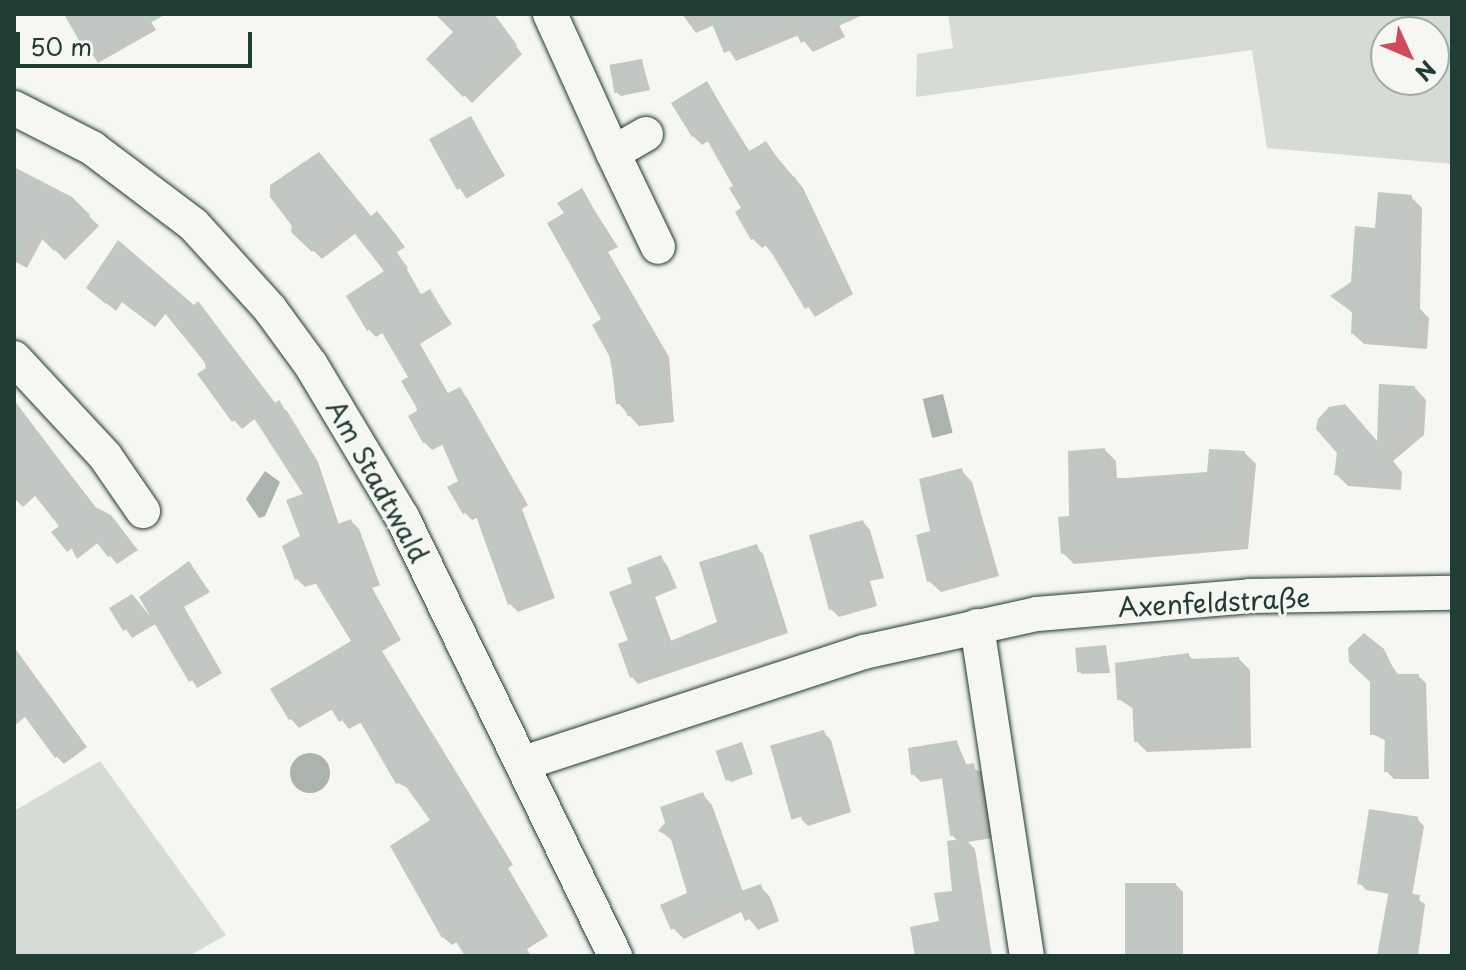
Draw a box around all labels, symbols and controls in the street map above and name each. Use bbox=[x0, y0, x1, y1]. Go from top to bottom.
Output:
scale bar bbox=[20, 16, 256, 66]
north arrow bbox=[1370, 16, 1450, 96]
text: 50 m bbox=[30, 28, 92, 64]
text: N bbox=[1408, 54, 1444, 89]
street label: Am Stadtwald bbox=[321, 395, 435, 567]
street label: Axenfeldstraße bbox=[1117, 581, 1311, 623]

